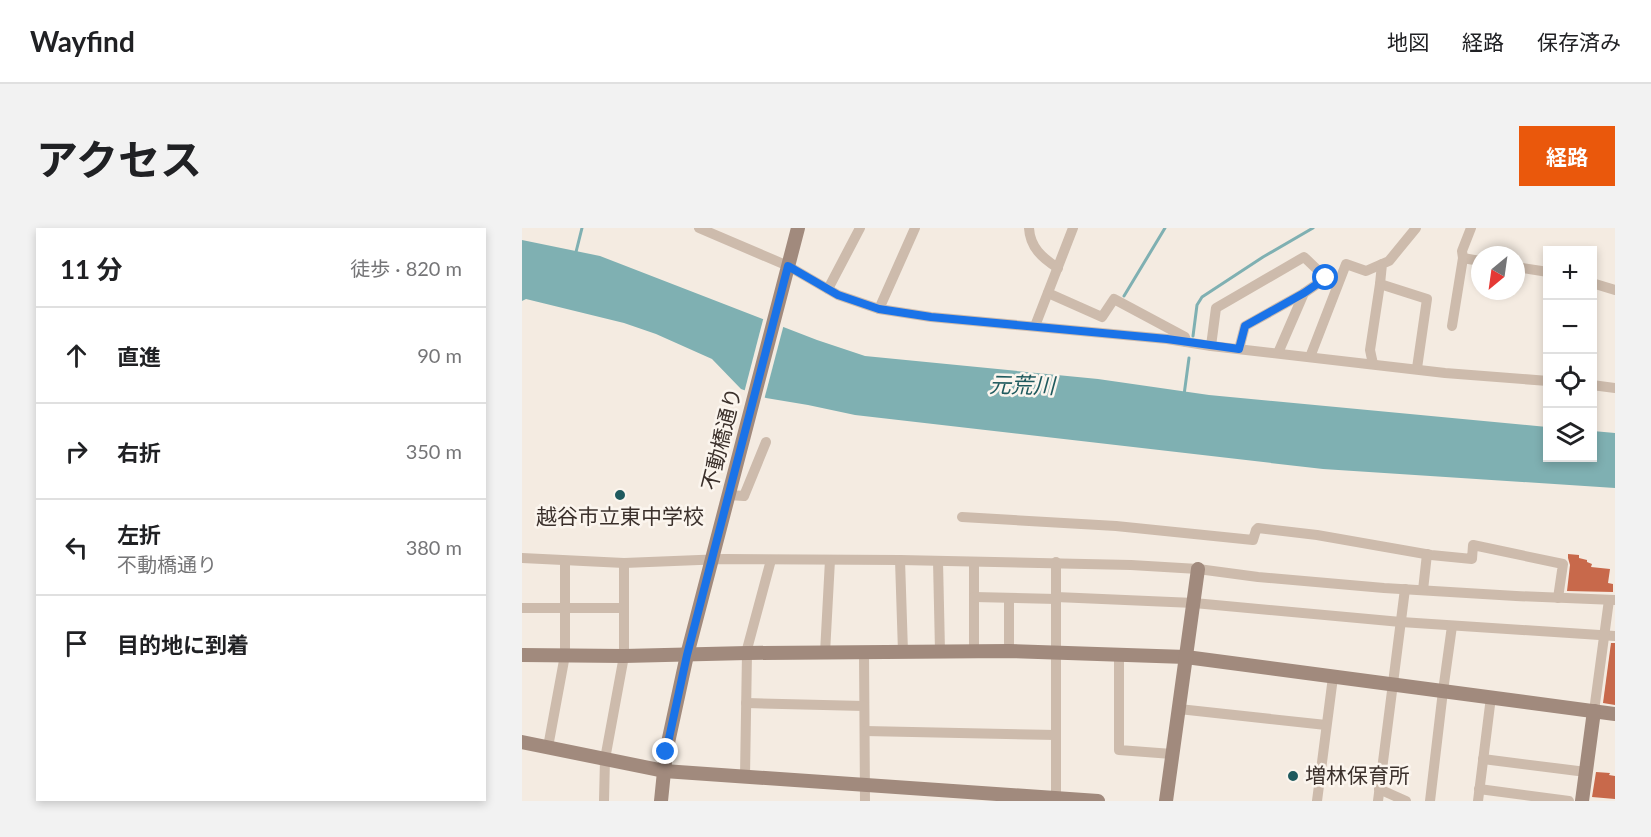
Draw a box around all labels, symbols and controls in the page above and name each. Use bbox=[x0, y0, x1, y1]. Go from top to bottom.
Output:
text: Wayfind bbox=[30, 24, 135, 58]
text: 地図 bbox=[1387, 29, 1429, 54]
text: 経路 bbox=[1462, 29, 1504, 54]
text: 保存済み bbox=[1537, 29, 1621, 54]
button: 経路 bbox=[1519, 126, 1615, 186]
text: アクセス bbox=[36, 134, 202, 184]
north arrow bbox=[1471, 246, 1525, 300]
map controls bbox=[1543, 246, 1597, 462]
button: + bbox=[1543, 246, 1597, 300]
text: 11 分 bbox=[60, 253, 122, 285]
text: 徒歩 · 820 m bbox=[350, 256, 462, 280]
route start bbox=[1312, 264, 1338, 290]
button: − bbox=[1543, 300, 1597, 354]
icon: ahead bbox=[60, 339, 93, 372]
text: 直進 bbox=[117, 343, 161, 370]
text: 90 m bbox=[417, 343, 462, 367]
button: locate bbox=[1543, 354, 1597, 408]
water label: 元荒川 bbox=[989, 370, 1057, 399]
street label: 不動橋通り bbox=[696, 385, 745, 493]
button: layers bbox=[1543, 408, 1597, 462]
icon: right bbox=[60, 435, 93, 468]
text: 右折 bbox=[117, 439, 161, 466]
text: 350 m bbox=[406, 439, 462, 463]
marker: 越谷市立東中学校 bbox=[613, 488, 627, 502]
place label: 越谷市立東中学校 bbox=[536, 503, 704, 528]
text: 左折 bbox=[117, 521, 161, 548]
icon: left bbox=[60, 531, 93, 564]
text: 380 m bbox=[406, 535, 462, 559]
text: 不動橋通り bbox=[117, 552, 217, 576]
icon: arrive bbox=[60, 627, 93, 660]
text: 目的地に到着 bbox=[117, 631, 249, 658]
route end bbox=[652, 738, 678, 764]
place label: 増林保育所 bbox=[1305, 762, 1410, 787]
marker: 増林保育所 bbox=[1286, 769, 1300, 783]

